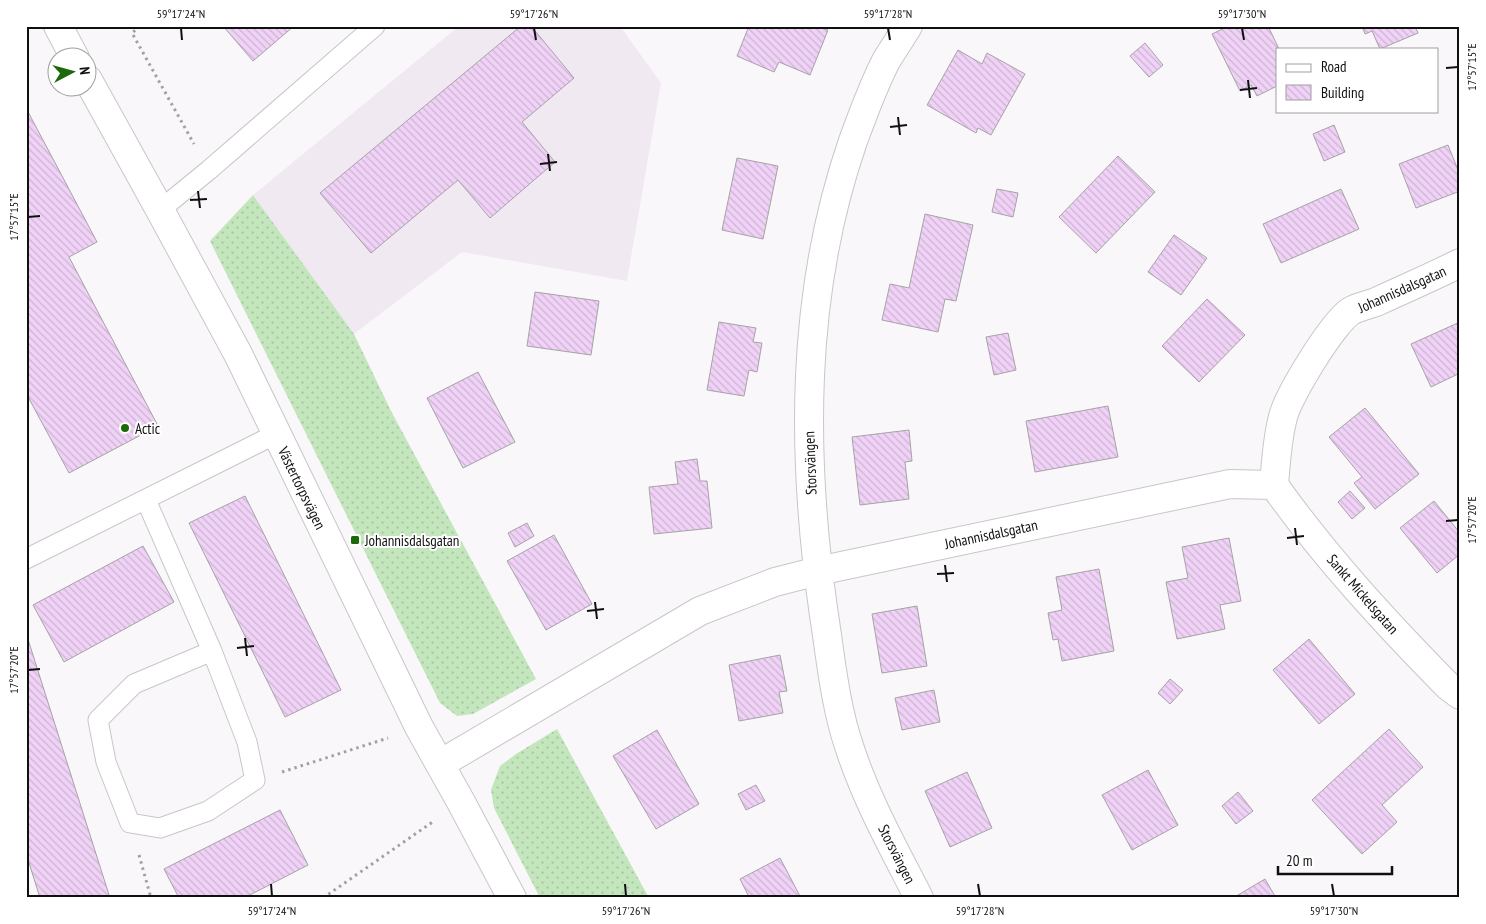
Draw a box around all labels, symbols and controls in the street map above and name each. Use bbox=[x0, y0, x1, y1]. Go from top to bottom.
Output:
text: 59°17'24"N bbox=[157, 6, 205, 21]
text: 59°17'26"N bbox=[510, 6, 558, 21]
text: 59°17'28"N bbox=[864, 6, 912, 21]
text: 59°17'30"N bbox=[1218, 6, 1266, 21]
text: 17°57'15"E bbox=[1464, 43, 1479, 91]
north arrow bbox=[48, 48, 98, 98]
legend bbox=[1276, 48, 1438, 112]
text: Road bbox=[1321, 57, 1347, 76]
text: N bbox=[76, 66, 94, 75]
text: Building bbox=[1321, 83, 1364, 102]
text: 17°57'15"E bbox=[6, 193, 21, 241]
street label: Johannisdalsgatan bbox=[1354, 261, 1449, 317]
place label: Actic bbox=[135, 419, 161, 438]
marker: Actic bbox=[119, 422, 131, 434]
street label: Storsvängen bbox=[799, 431, 821, 495]
street label: Västertorpsvägen bbox=[273, 443, 330, 532]
text: 17°57'20"E bbox=[1464, 496, 1479, 544]
street label: Johannisdalsgatan bbox=[942, 515, 1039, 553]
place label: Johannisdalsgatan bbox=[364, 531, 459, 550]
marker: Johannisdalsgatan bbox=[349, 534, 361, 546]
street label: Sankt Mickelsgatan bbox=[1323, 550, 1403, 638]
text: 17°57'20"E bbox=[6, 646, 21, 694]
street label: Storsvängen bbox=[874, 821, 920, 887]
scale bar bbox=[1278, 844, 1392, 876]
text: 20 m bbox=[1286, 851, 1312, 870]
text: 59°17'24"N bbox=[248, 903, 296, 918]
text: 59°17'26"N bbox=[602, 903, 650, 918]
text: 59°17'28"N bbox=[956, 903, 1004, 918]
text: 59°17'30"N bbox=[1310, 903, 1358, 918]

